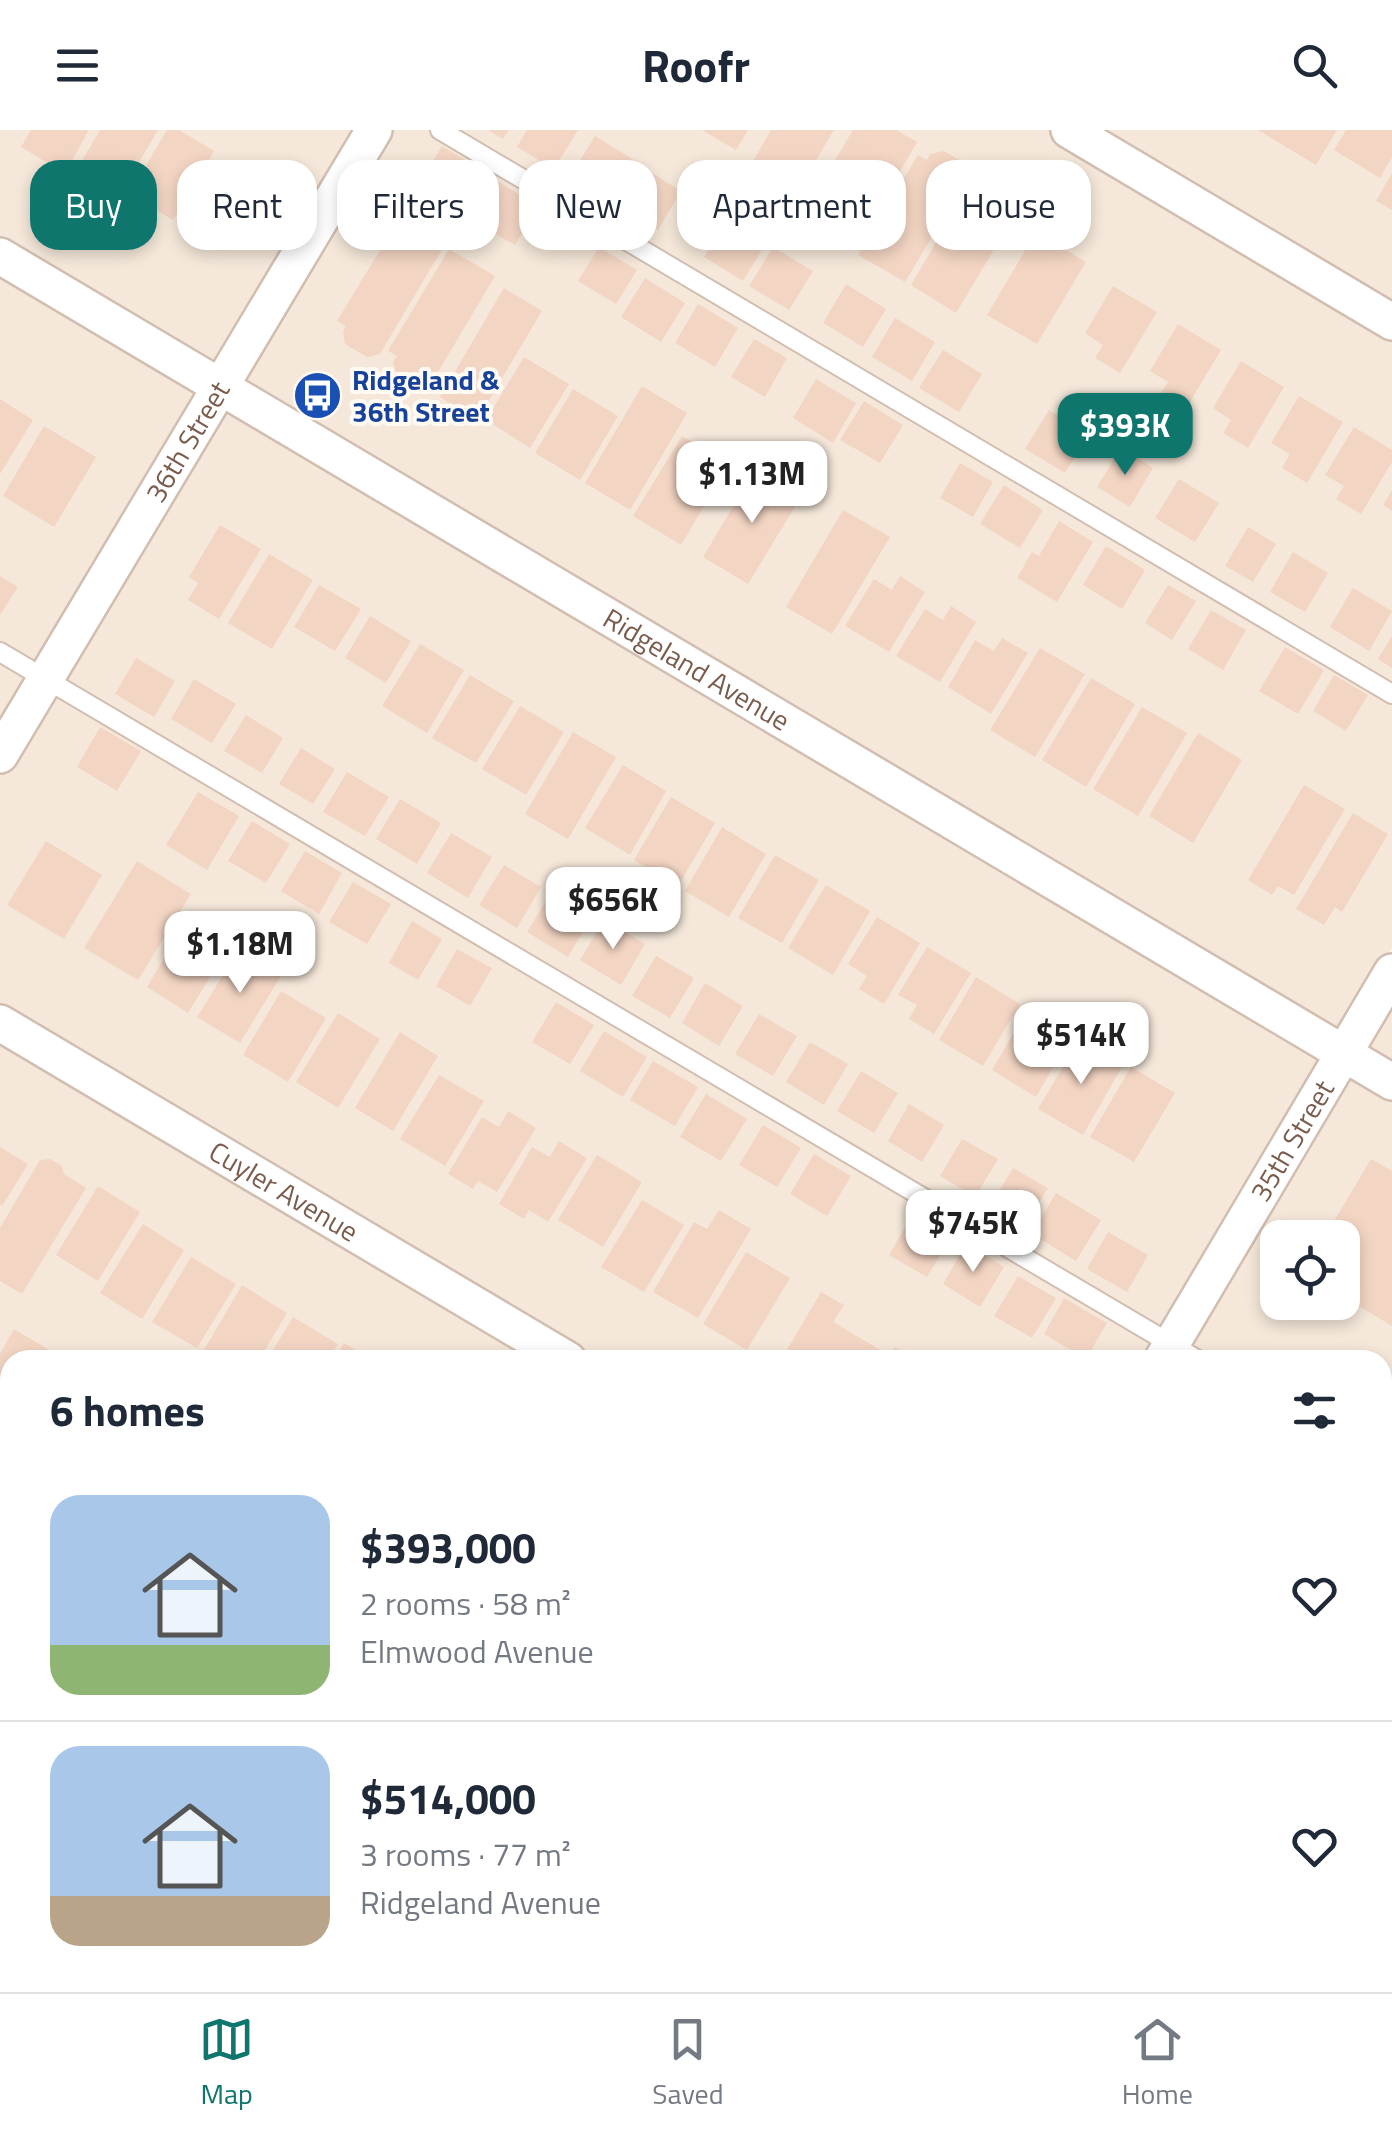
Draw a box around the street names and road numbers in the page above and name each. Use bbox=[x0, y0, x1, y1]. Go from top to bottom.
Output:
street label: 36th Street bbox=[134, 373, 240, 510]
street label: Ridgeland Avenue bbox=[595, 597, 799, 741]
street label: 35th Street bbox=[1239, 1071, 1345, 1209]
street label: Cuyler Avenue bbox=[201, 1130, 367, 1252]

